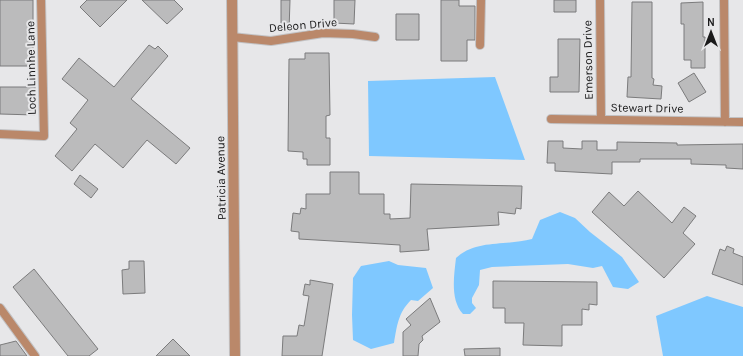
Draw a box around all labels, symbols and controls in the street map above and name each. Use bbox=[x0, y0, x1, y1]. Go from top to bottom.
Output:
north arrow bbox=[691, 12, 731, 52]
street label: Deleon Drive bbox=[268, 15, 338, 35]
text: N bbox=[707, 16, 715, 29]
street label: Emerson Drive bbox=[580, 20, 596, 100]
street label: Loch Linnhe Lane bbox=[23, 21, 39, 115]
street label: Stewart Drive bbox=[610, 100, 684, 116]
street label: Patricia Avenue bbox=[213, 136, 229, 220]

